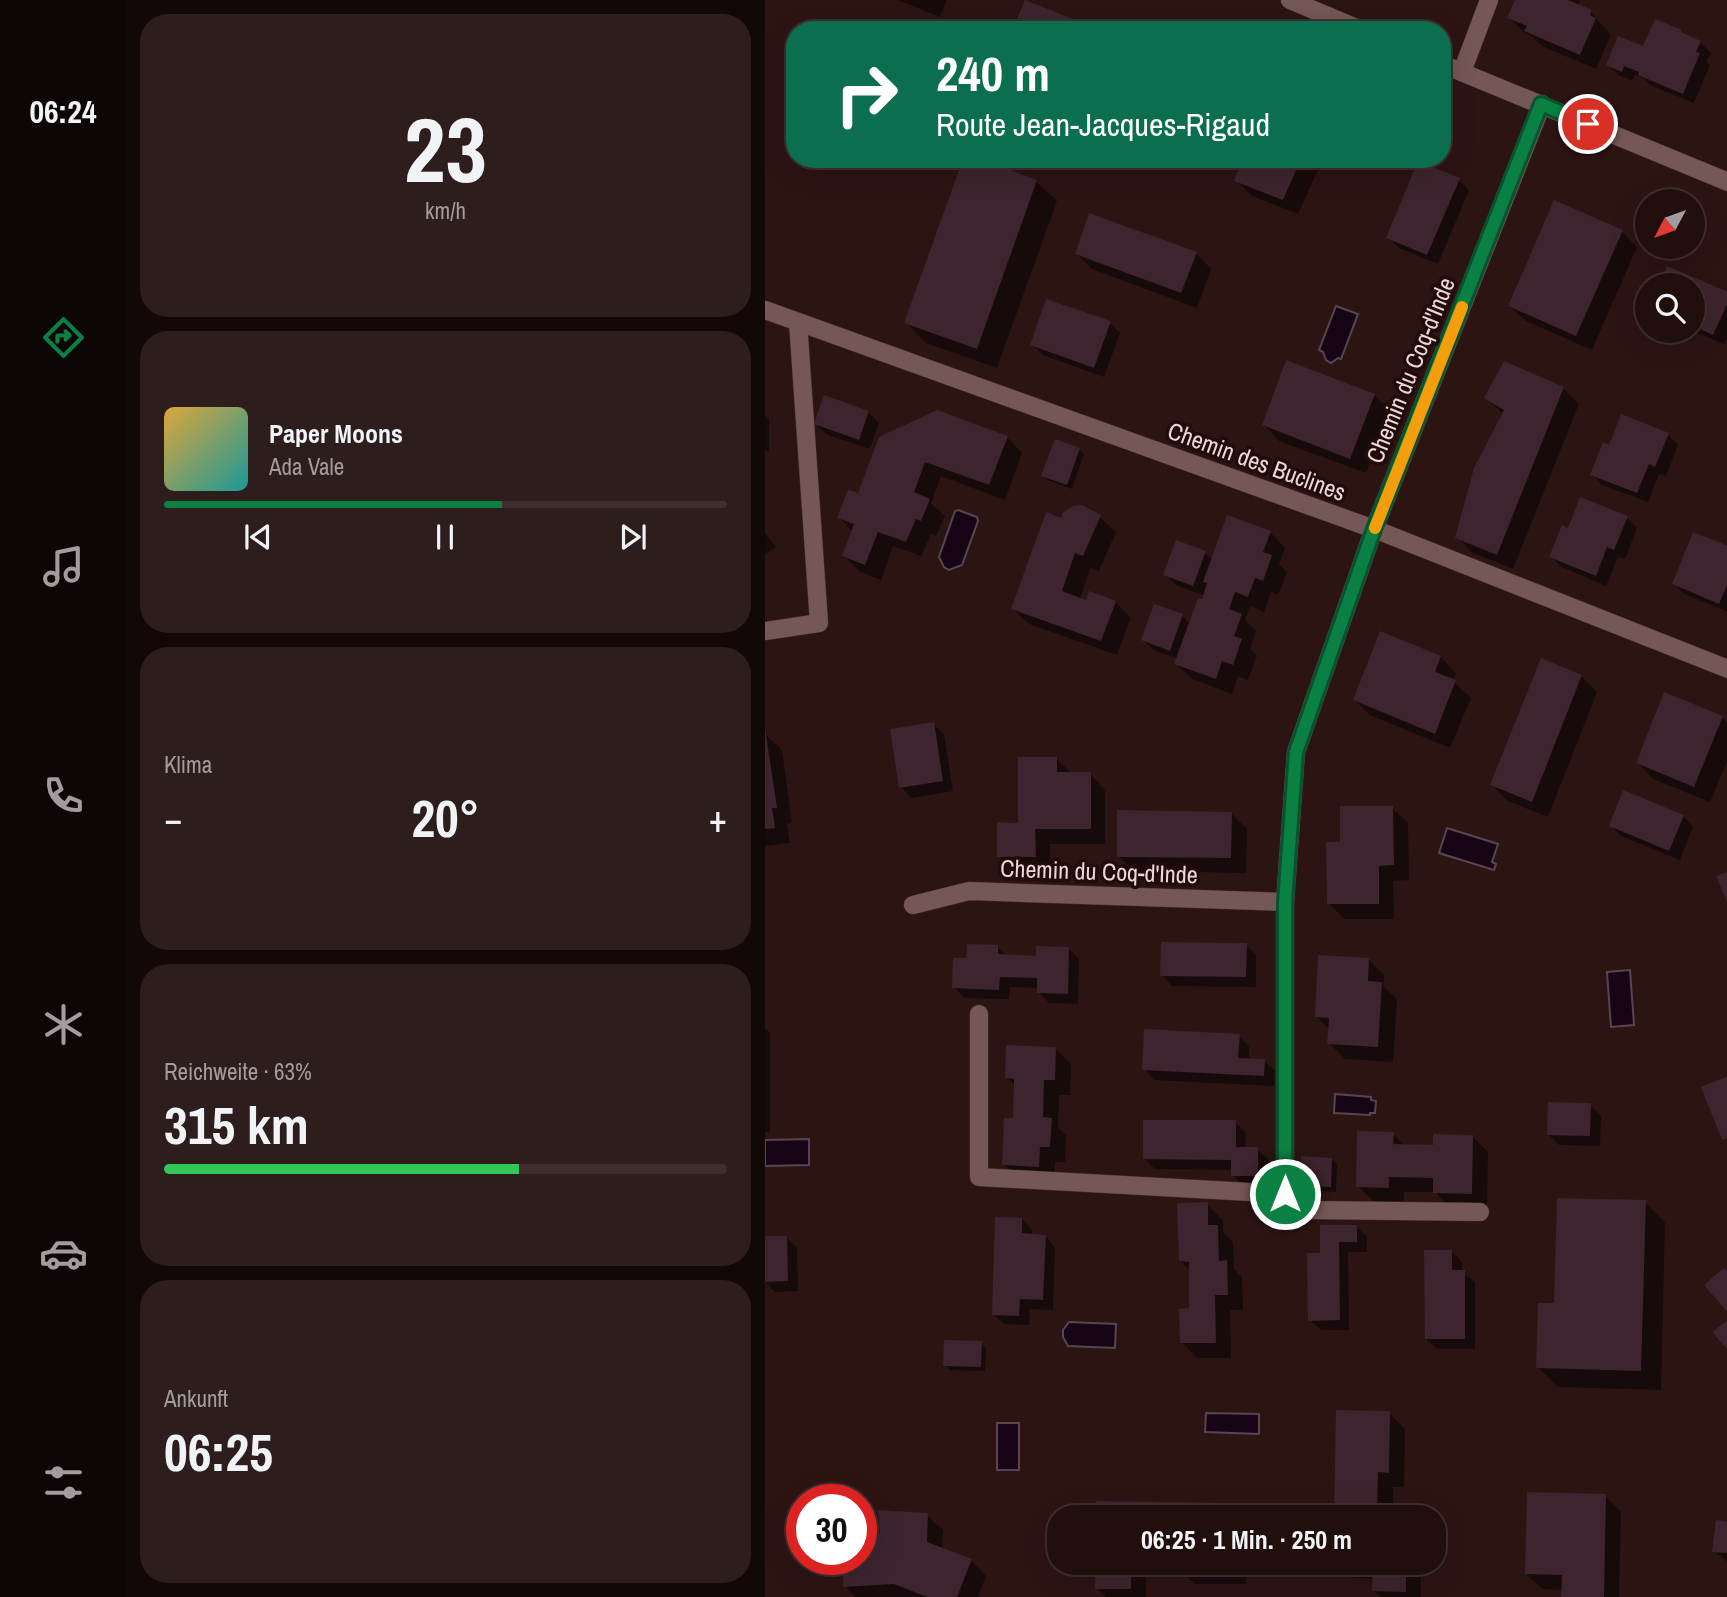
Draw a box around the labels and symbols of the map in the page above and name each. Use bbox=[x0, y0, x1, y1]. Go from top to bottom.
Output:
pin bbox=[1558, 94, 1618, 154]
north arrow bbox=[1635, 189, 1705, 259]
street label: Chemin du Coq-d'Inde bbox=[1358, 272, 1462, 468]
street label: Chemin des Buclines bbox=[1164, 414, 1350, 508]
street label: Chemin du Coq-d'Inde bbox=[1000, 852, 1198, 890]
position arrow bbox=[1248, 1157, 1322, 1231]
speed limit sign: 30 bbox=[786, 1484, 877, 1575]

